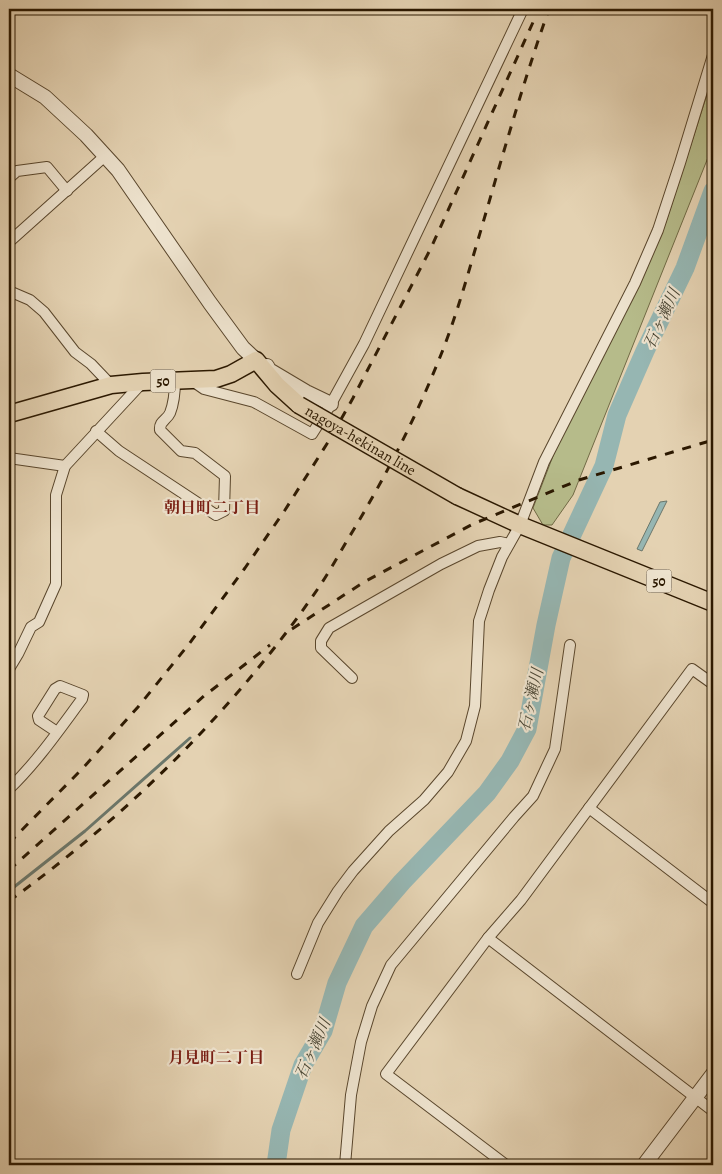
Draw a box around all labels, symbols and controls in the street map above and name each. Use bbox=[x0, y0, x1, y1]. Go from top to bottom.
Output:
water label: 石ヶ瀬川 bbox=[639, 284, 686, 353]
road number: 50 bbox=[150, 370, 176, 392]
street label: nagoya-hekinan line bbox=[301, 401, 420, 480]
district label: 朝日町二丁目 bbox=[164, 497, 260, 519]
road number: 50 bbox=[646, 570, 672, 592]
water label: 石ヶ瀬川 bbox=[513, 664, 549, 734]
water label: 石ヶ瀬川 bbox=[290, 1013, 337, 1083]
district label: 月見町二丁目 bbox=[168, 1047, 264, 1069]

